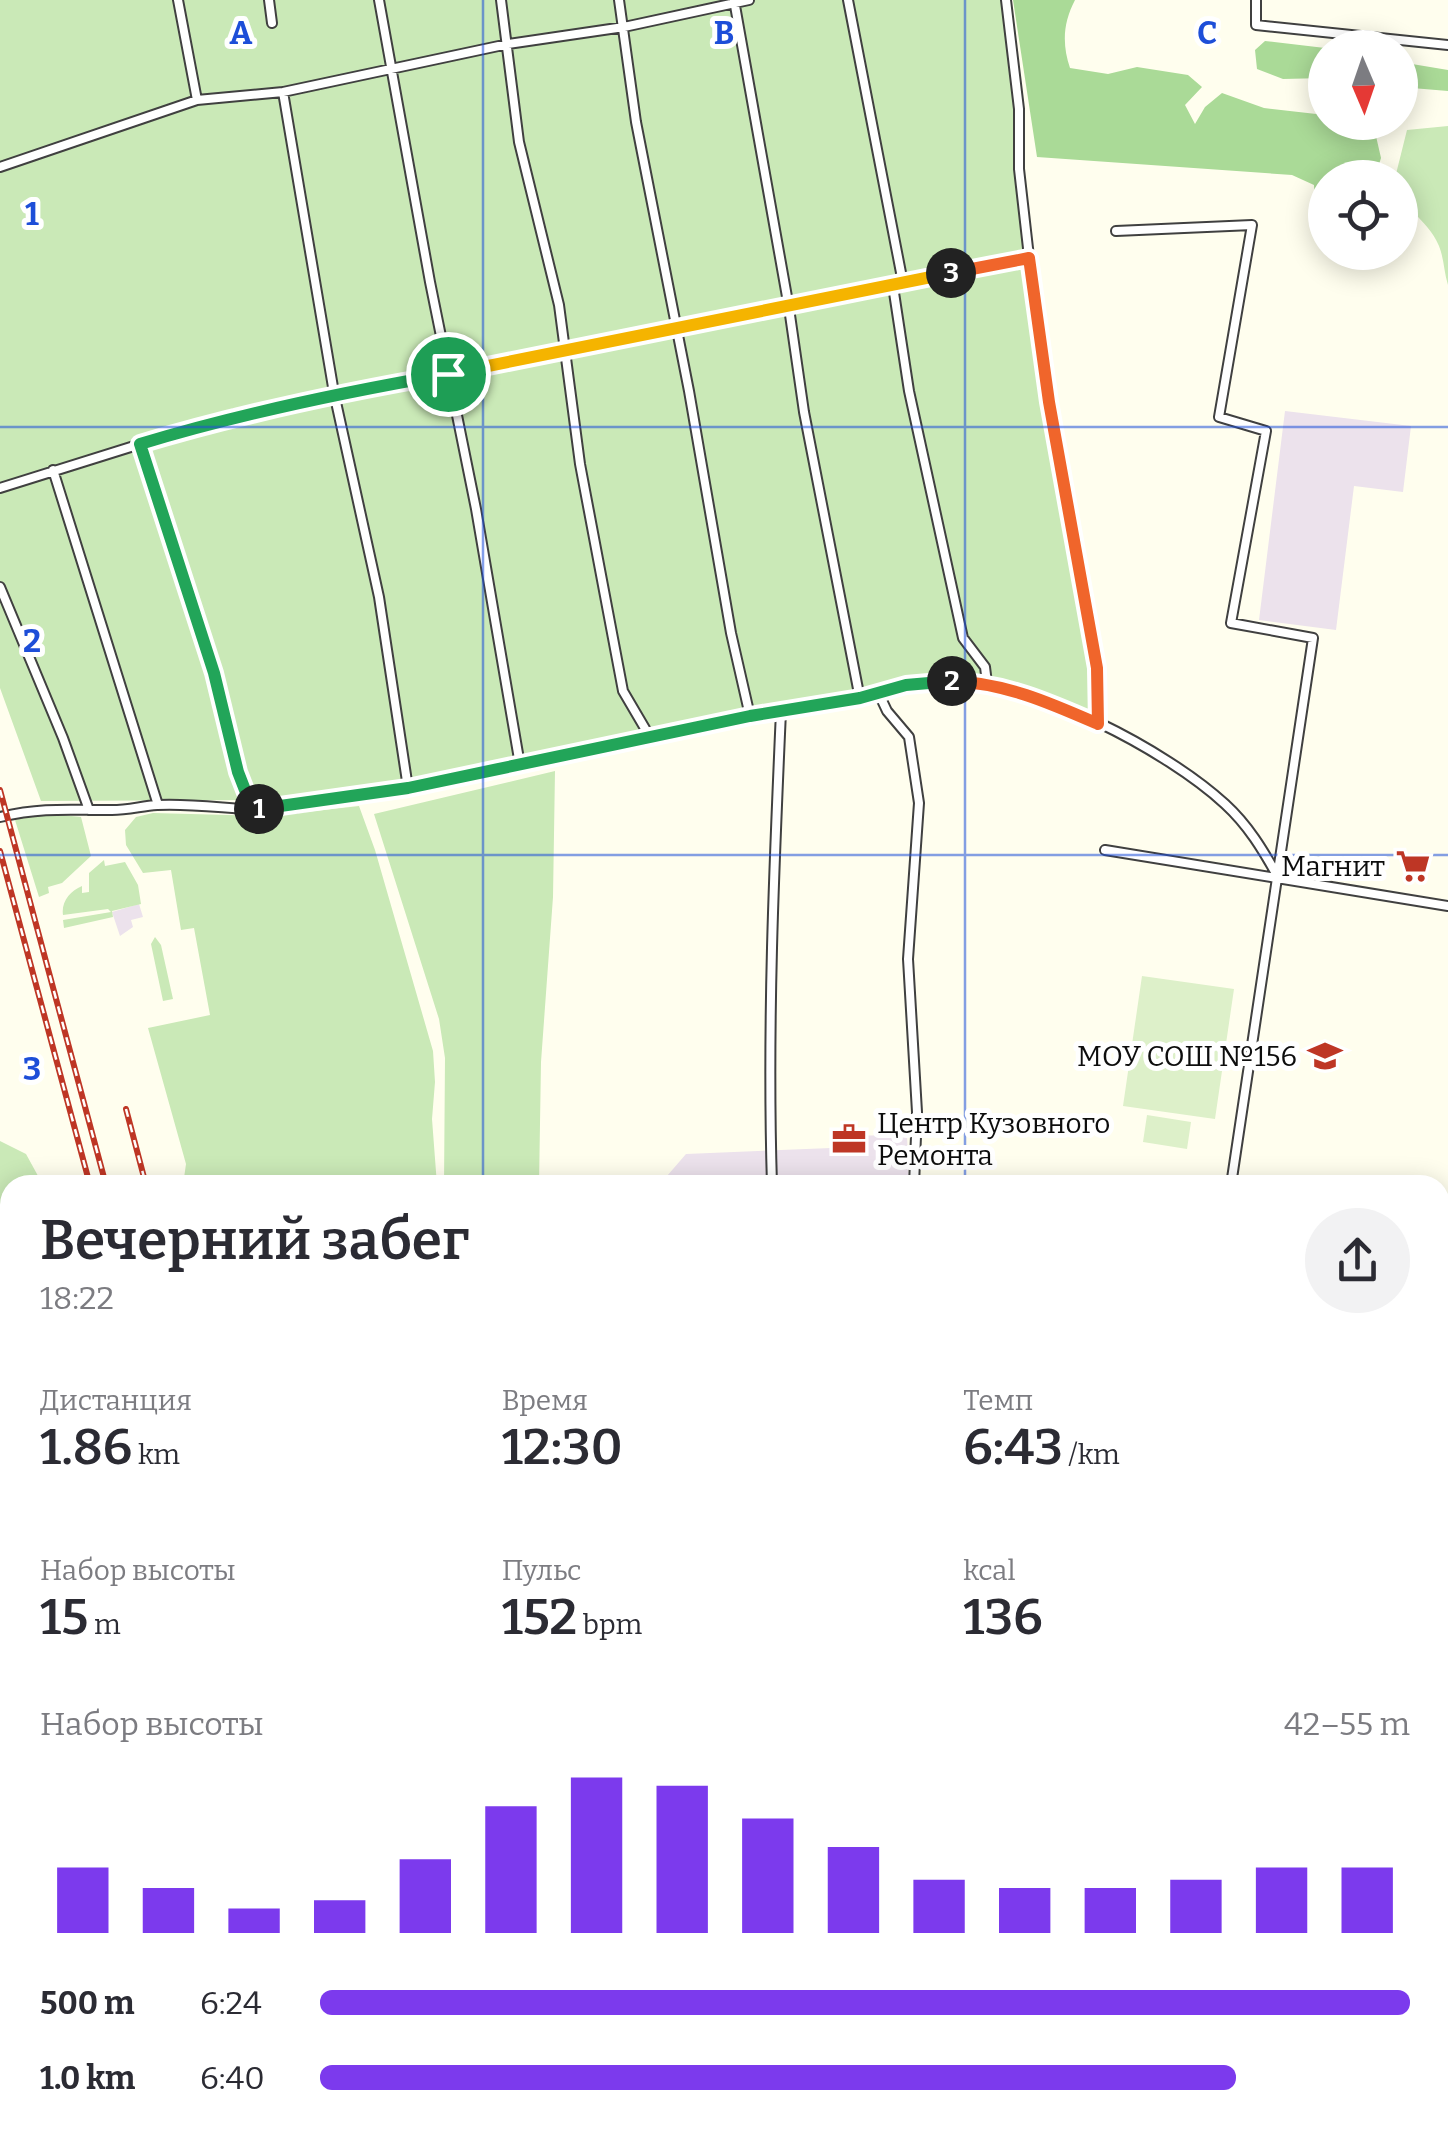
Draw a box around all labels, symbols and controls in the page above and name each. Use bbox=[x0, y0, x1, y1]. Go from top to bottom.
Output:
text: A bbox=[230, 14, 253, 52]
text: B bbox=[714, 14, 734, 52]
text: C bbox=[1197, 14, 1217, 52]
north arrow bbox=[1308, 30, 1418, 140]
map controls bbox=[1308, 30, 1418, 270]
button: locate bbox=[1308, 160, 1418, 270]
text: 1 bbox=[25, 195, 39, 233]
pin: 3 bbox=[926, 248, 976, 298]
text: 3 bbox=[943, 256, 959, 289]
pin bbox=[406, 332, 491, 417]
icon: arrive bbox=[421, 347, 476, 402]
text: 2 bbox=[23, 622, 41, 660]
pin: 2 bbox=[927, 656, 977, 706]
text: 2 bbox=[944, 664, 960, 697]
pin: 1 bbox=[234, 784, 284, 834]
text: 1 bbox=[253, 792, 265, 825]
supermarket icon: Магнит bbox=[1394, 847, 1432, 885]
place label: Магнит bbox=[1281, 850, 1385, 883]
school or university icon: МОУ СОШ №156 bbox=[1306, 1037, 1344, 1075]
place label: МОУ СОШ №156 bbox=[1077, 1040, 1297, 1073]
text: 3 bbox=[23, 1050, 41, 1088]
place label: Центр Кузовного Ремонта bbox=[877, 1107, 1110, 1172]
office icon: Центр Кузовного Ремонта bbox=[830, 1120, 868, 1158]
text: Вечерний забег bbox=[40, 1208, 469, 1274]
button: share bbox=[1305, 1208, 1410, 1313]
text: 18:22 bbox=[40, 1279, 114, 1317]
text: Дистанция bbox=[40, 1384, 192, 1417]
text: Время bbox=[502, 1384, 588, 1417]
text: Темп bbox=[963, 1384, 1033, 1417]
text: 1.86 bbox=[40, 1417, 132, 1477]
text: 12:30 bbox=[502, 1417, 623, 1477]
text: 6:43 bbox=[963, 1417, 1063, 1477]
text: km bbox=[132, 1438, 180, 1471]
text: /km bbox=[1063, 1438, 1120, 1471]
text: Набор высоты bbox=[40, 1554, 236, 1587]
text: Пульс bbox=[502, 1554, 581, 1587]
text: kcal bbox=[963, 1554, 1015, 1587]
text: 15 bbox=[40, 1587, 88, 1647]
text: 152 bbox=[502, 1587, 577, 1647]
text: 136 bbox=[963, 1587, 1043, 1647]
text: m bbox=[88, 1608, 121, 1641]
text: bpm bbox=[577, 1608, 642, 1641]
text: Набор высоты bbox=[40, 1705, 264, 1743]
text: 42–55 m bbox=[1284, 1705, 1410, 1743]
text: 500 m bbox=[40, 1984, 134, 2022]
text: 6:24 bbox=[200, 1984, 262, 2022]
text: 1.0 km bbox=[40, 2059, 135, 2097]
text: 6:40 bbox=[200, 2059, 265, 2097]

